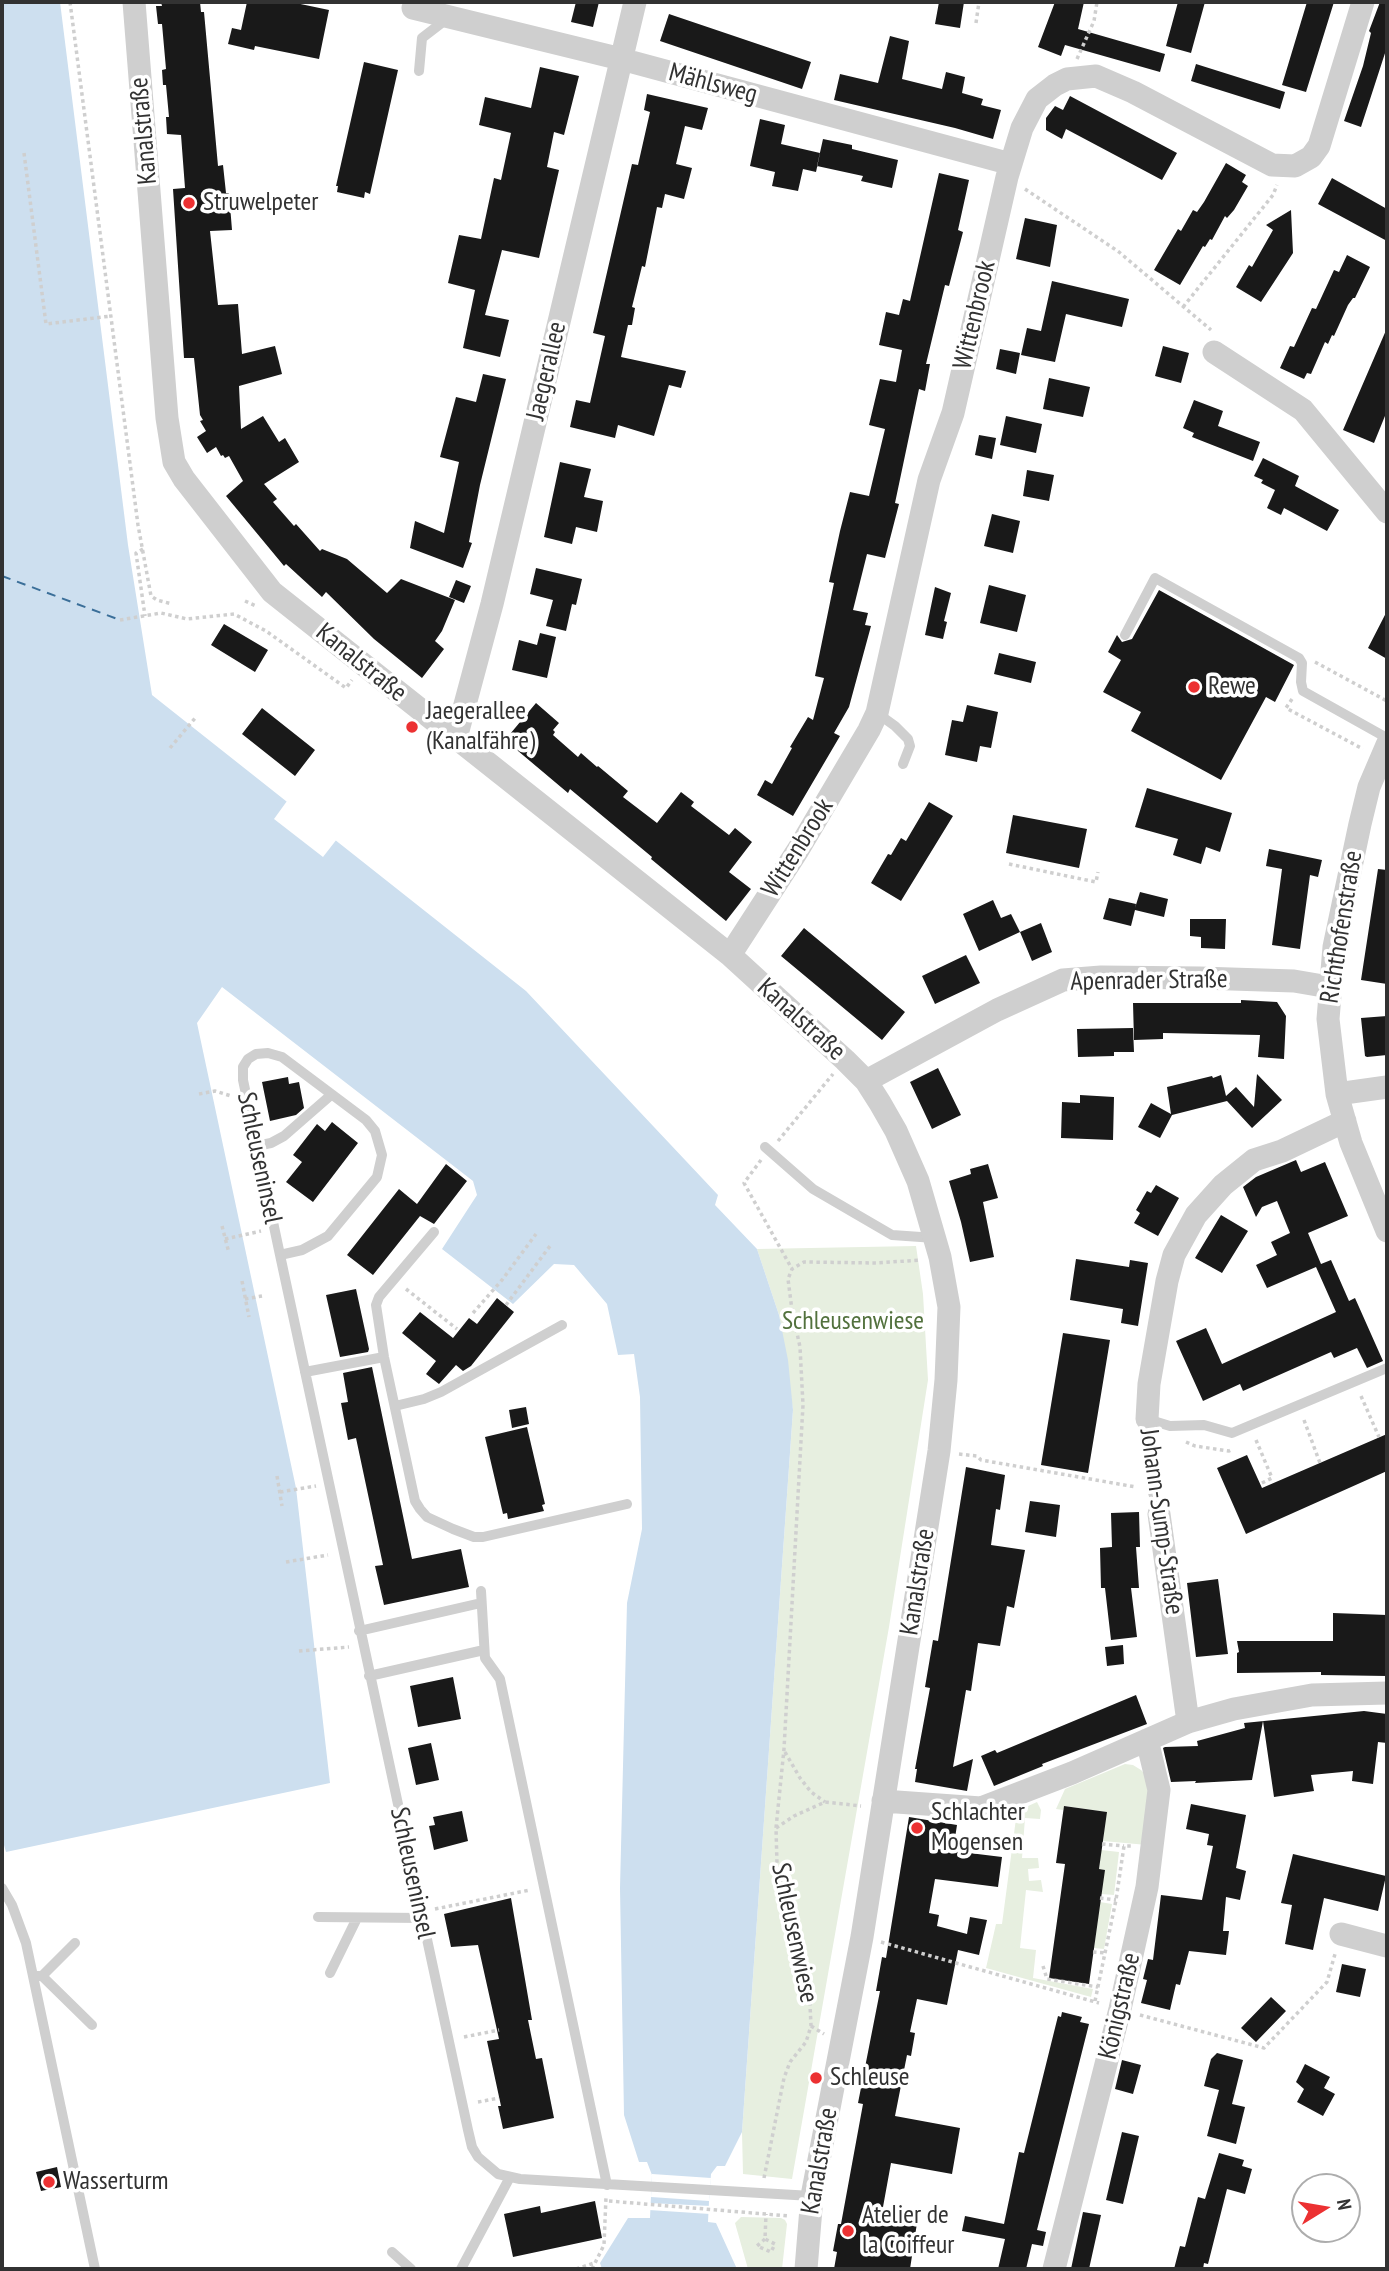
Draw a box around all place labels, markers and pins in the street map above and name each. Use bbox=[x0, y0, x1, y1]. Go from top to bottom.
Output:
place label: Struwelpeter bbox=[203, 187, 318, 219]
marker: Struwelpeter bbox=[181, 195, 197, 211]
place label: Rewe bbox=[1208, 671, 1256, 703]
marker: Rewe bbox=[1186, 679, 1202, 695]
place label: Jaegerallee (Kanalfähre) bbox=[426, 696, 535, 758]
marker: Jaegerallee (Kanalfähre) bbox=[404, 719, 420, 735]
place label: Schlachter Mogensen bbox=[931, 1797, 1025, 1858]
marker: Schlachter Mogensen bbox=[909, 1820, 925, 1836]
place label: Schleuse bbox=[830, 2062, 909, 2094]
marker: Schleuse bbox=[808, 2070, 824, 2086]
place label: Wasserturm bbox=[63, 2166, 169, 2198]
marker: Wasserturm bbox=[41, 2174, 57, 2190]
place label: Atelier de la Coiffeur bbox=[862, 2200, 954, 2262]
marker: Atelier de la Coiffeur bbox=[840, 2223, 856, 2239]

